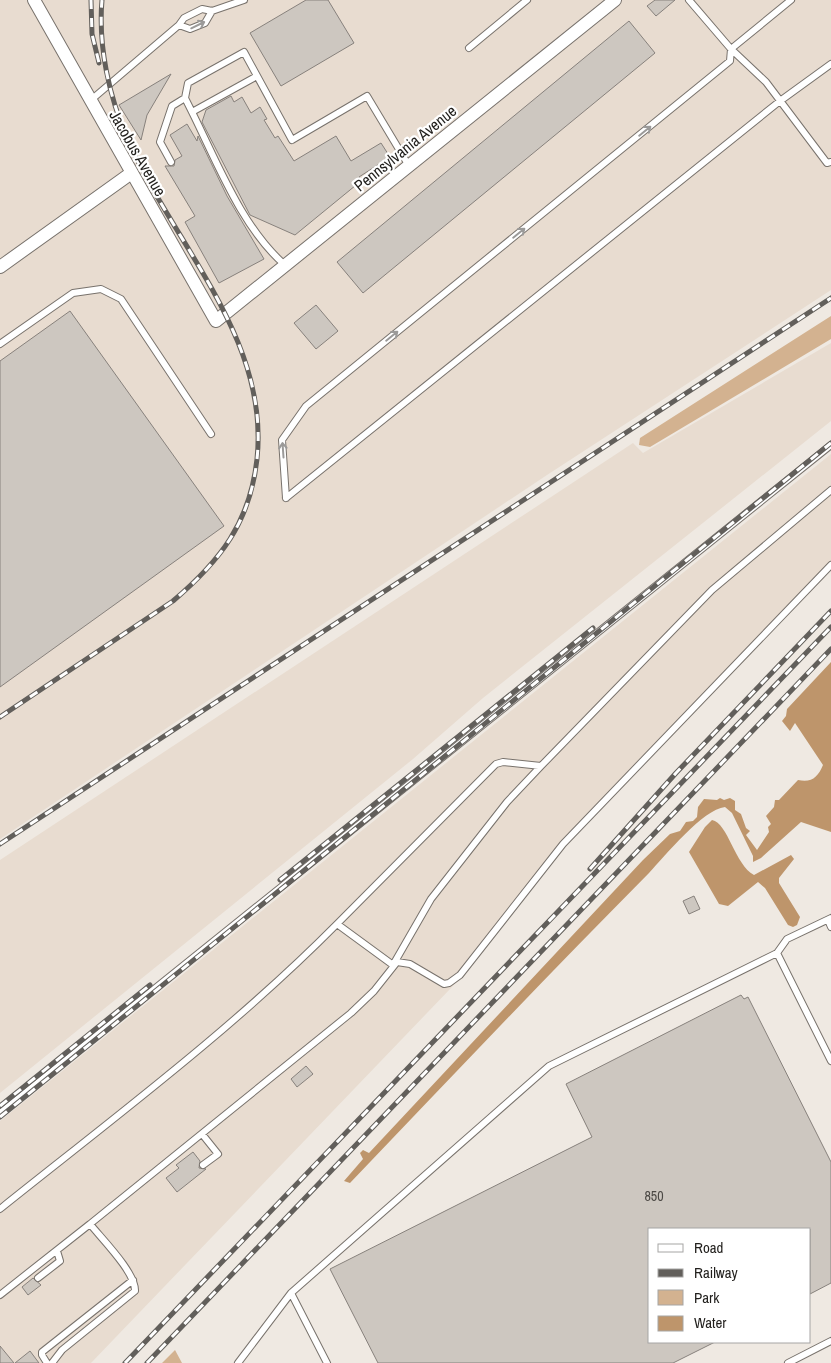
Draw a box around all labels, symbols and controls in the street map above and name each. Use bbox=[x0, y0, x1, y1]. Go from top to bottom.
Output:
one-way arrow bbox=[191, 20, 206, 30]
street label: Pennsylvania Avenue bbox=[349, 100, 461, 196]
street label: Jacobus Avenue bbox=[104, 106, 172, 200]
one-way arrow bbox=[638, 125, 651, 136]
one-way arrow bbox=[512, 228, 525, 239]
one-way arrow bbox=[386, 330, 399, 341]
one-way arrow bbox=[279, 442, 288, 458]
house number: 850 bbox=[644, 1187, 664, 1205]
legend bbox=[648, 1228, 811, 1343]
text: Road bbox=[694, 1237, 723, 1258]
text: Railway bbox=[694, 1262, 739, 1283]
text: Park bbox=[694, 1287, 720, 1308]
text: Water bbox=[694, 1312, 726, 1333]

